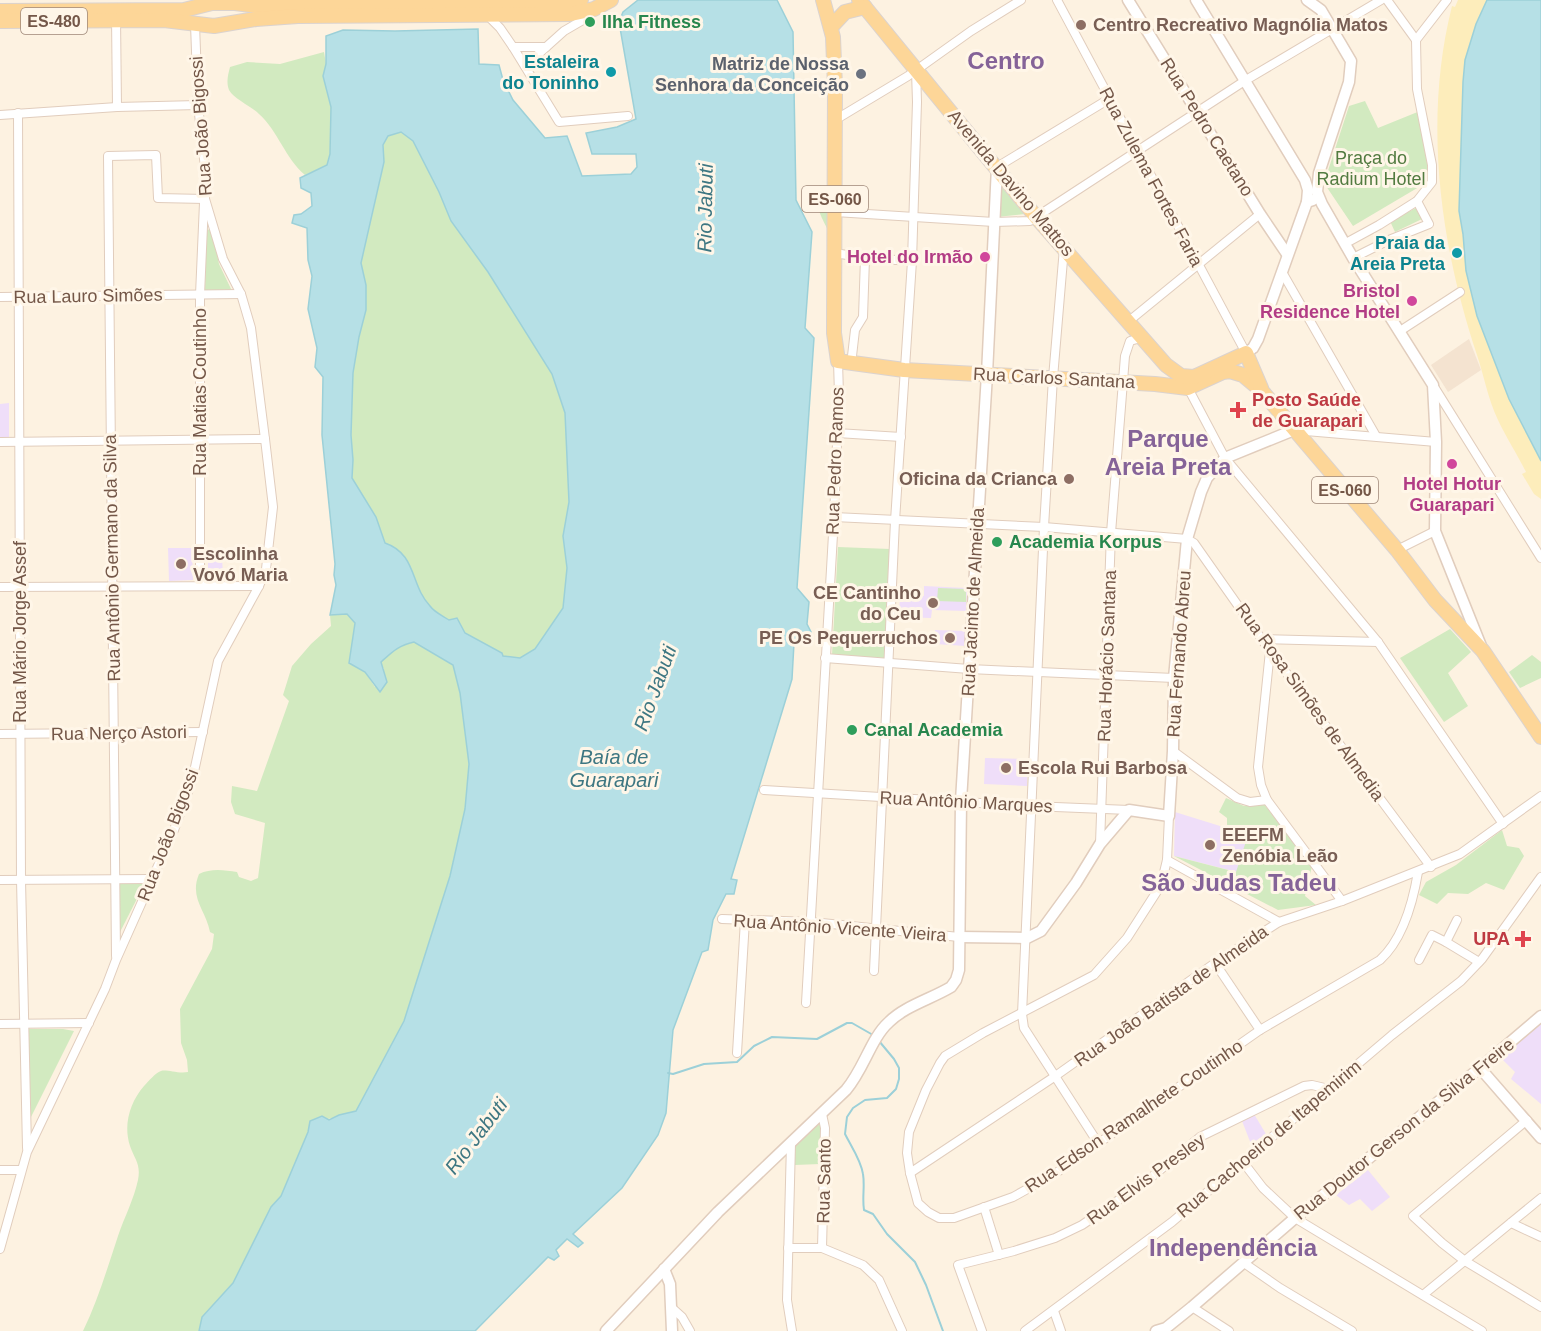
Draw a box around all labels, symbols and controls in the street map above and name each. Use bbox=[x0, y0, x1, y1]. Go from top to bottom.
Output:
road number: ES-480 bbox=[21, 8, 87, 34]
place label: Ilha Fitness bbox=[602, 12, 701, 32]
marker: Ilha Fitness bbox=[583, 15, 597, 29]
place label: Centro Recreativo Magnólia Matos bbox=[1093, 15, 1388, 35]
marker: Centro Recreativo Magnólia Matos bbox=[1074, 18, 1088, 32]
district label: Centro bbox=[967, 47, 1045, 74]
place label: Estaleira do Toninho bbox=[502, 52, 600, 93]
place label: Matriz de Nossa Senhora da Conceição bbox=[655, 54, 850, 95]
street label: Rua Pedro Caetano bbox=[1156, 54, 1258, 200]
street label: Rua João Bigossi bbox=[186, 55, 216, 197]
marker: Estaleira do Toninho bbox=[604, 65, 618, 79]
marker: Matriz de Nossa Senhora da Conceição bbox=[854, 67, 868, 81]
street label: Rua Zulema Fortes Faria bbox=[1095, 84, 1207, 271]
street label: Avenida Davino Mattos bbox=[944, 106, 1078, 260]
park label: Praça do Radium Hotel bbox=[1316, 148, 1426, 189]
water label: Rio Jabuti bbox=[693, 163, 717, 253]
road number: ES-060 bbox=[802, 186, 868, 212]
place label: Praia da Areia Preta bbox=[1350, 233, 1446, 274]
marker: Praia da Areia Preta bbox=[1450, 246, 1464, 260]
place label: Hotel do Irmão bbox=[847, 247, 973, 267]
marker: Hotel do Irmão bbox=[978, 250, 992, 264]
place label: Bristol Residence Hotel bbox=[1260, 281, 1400, 322]
street label: Rua Lauro Simões bbox=[13, 285, 163, 307]
marker: Bristol Residence Hotel bbox=[1405, 294, 1419, 308]
street label: Rua Matias Coutinho bbox=[190, 308, 210, 476]
street label: Rua Carlos Santana bbox=[973, 364, 1136, 392]
street label: Rua Pedro Ramos bbox=[822, 387, 848, 535]
place label: Posto Saúde de Guarapari bbox=[1252, 390, 1363, 431]
marker: Posto Saúde de Guarapari bbox=[1229, 401, 1247, 419]
district label: Parque Areia Preta bbox=[1105, 425, 1232, 480]
street label: Rua Antônio Germano da Silva bbox=[100, 433, 124, 682]
marker: Hotel Hotur Guarapari bbox=[1445, 457, 1459, 471]
place label: Oficina da Crianca bbox=[899, 469, 1058, 489]
marker: Oficina da Crianca bbox=[1062, 472, 1076, 486]
place label: Hotel Hotur Guarapari bbox=[1403, 474, 1501, 515]
road number: ES-060 bbox=[1312, 477, 1378, 503]
street label: Rua Jacinto de Almeida bbox=[958, 506, 988, 697]
place label: Academia Korpus bbox=[1009, 532, 1162, 552]
marker: Academia Korpus bbox=[990, 535, 1004, 549]
street label: Rua Mário Jorge Assef bbox=[10, 540, 30, 723]
place label: Escolinha Vovó Maria bbox=[193, 544, 289, 585]
marker: Escolinha Vovó Maria bbox=[174, 557, 188, 571]
street label: Rua Horácio Santana bbox=[1094, 569, 1120, 742]
street label: Rua Fernando Abreu bbox=[1163, 570, 1195, 738]
place label: CE Cantinho do Ceu bbox=[813, 583, 921, 624]
marker: CE Cantinho do Ceu bbox=[926, 596, 940, 610]
street label: Rua Rosa Simões de Almedia bbox=[1232, 599, 1389, 805]
place label: PE Os Pequerruchos bbox=[759, 628, 938, 648]
marker: PE Os Pequerruchos bbox=[943, 631, 957, 645]
water label: Rio Jabuti bbox=[629, 642, 681, 734]
place label: Canal Academia bbox=[864, 720, 1003, 740]
street label: Rua Nerço Astori bbox=[51, 722, 187, 744]
marker: Canal Academia bbox=[845, 723, 859, 737]
water label: Baía de Guarapari bbox=[570, 746, 659, 791]
place label: Escola Rui Barbosa bbox=[1018, 758, 1188, 778]
marker: Escola Rui Barbosa bbox=[999, 761, 1013, 775]
street label: Rua João Bigossi bbox=[134, 766, 202, 904]
street label: Rua Antônio Marques bbox=[879, 787, 1053, 817]
place label: EEEFM Zenóbia Leão bbox=[1222, 825, 1338, 866]
marker: EEEFM Zenóbia Leão bbox=[1203, 838, 1217, 852]
district label: São Judas Tadeu bbox=[1141, 869, 1337, 896]
street label: Rua Antônio Vicente Vieira bbox=[733, 911, 948, 945]
street label: Rua João Batista de Almeida bbox=[1071, 921, 1272, 1070]
place label: UPA bbox=[1473, 929, 1510, 949]
marker: UPA bbox=[1514, 930, 1532, 948]
street label: Rua Doutor Gerson da Silva Freire bbox=[1290, 1034, 1518, 1224]
street label: Rua Edson Ramalhete Coutinho bbox=[1021, 1036, 1247, 1196]
street label: Rua Cachoeiro de Itapemirim bbox=[1173, 1056, 1365, 1222]
water label: Rio Jabuti bbox=[440, 1093, 512, 1178]
street label: Rua Elvis Presley bbox=[1083, 1129, 1209, 1229]
street label: Rua Santo bbox=[813, 1138, 835, 1224]
district label: Independência bbox=[1149, 1234, 1318, 1261]

